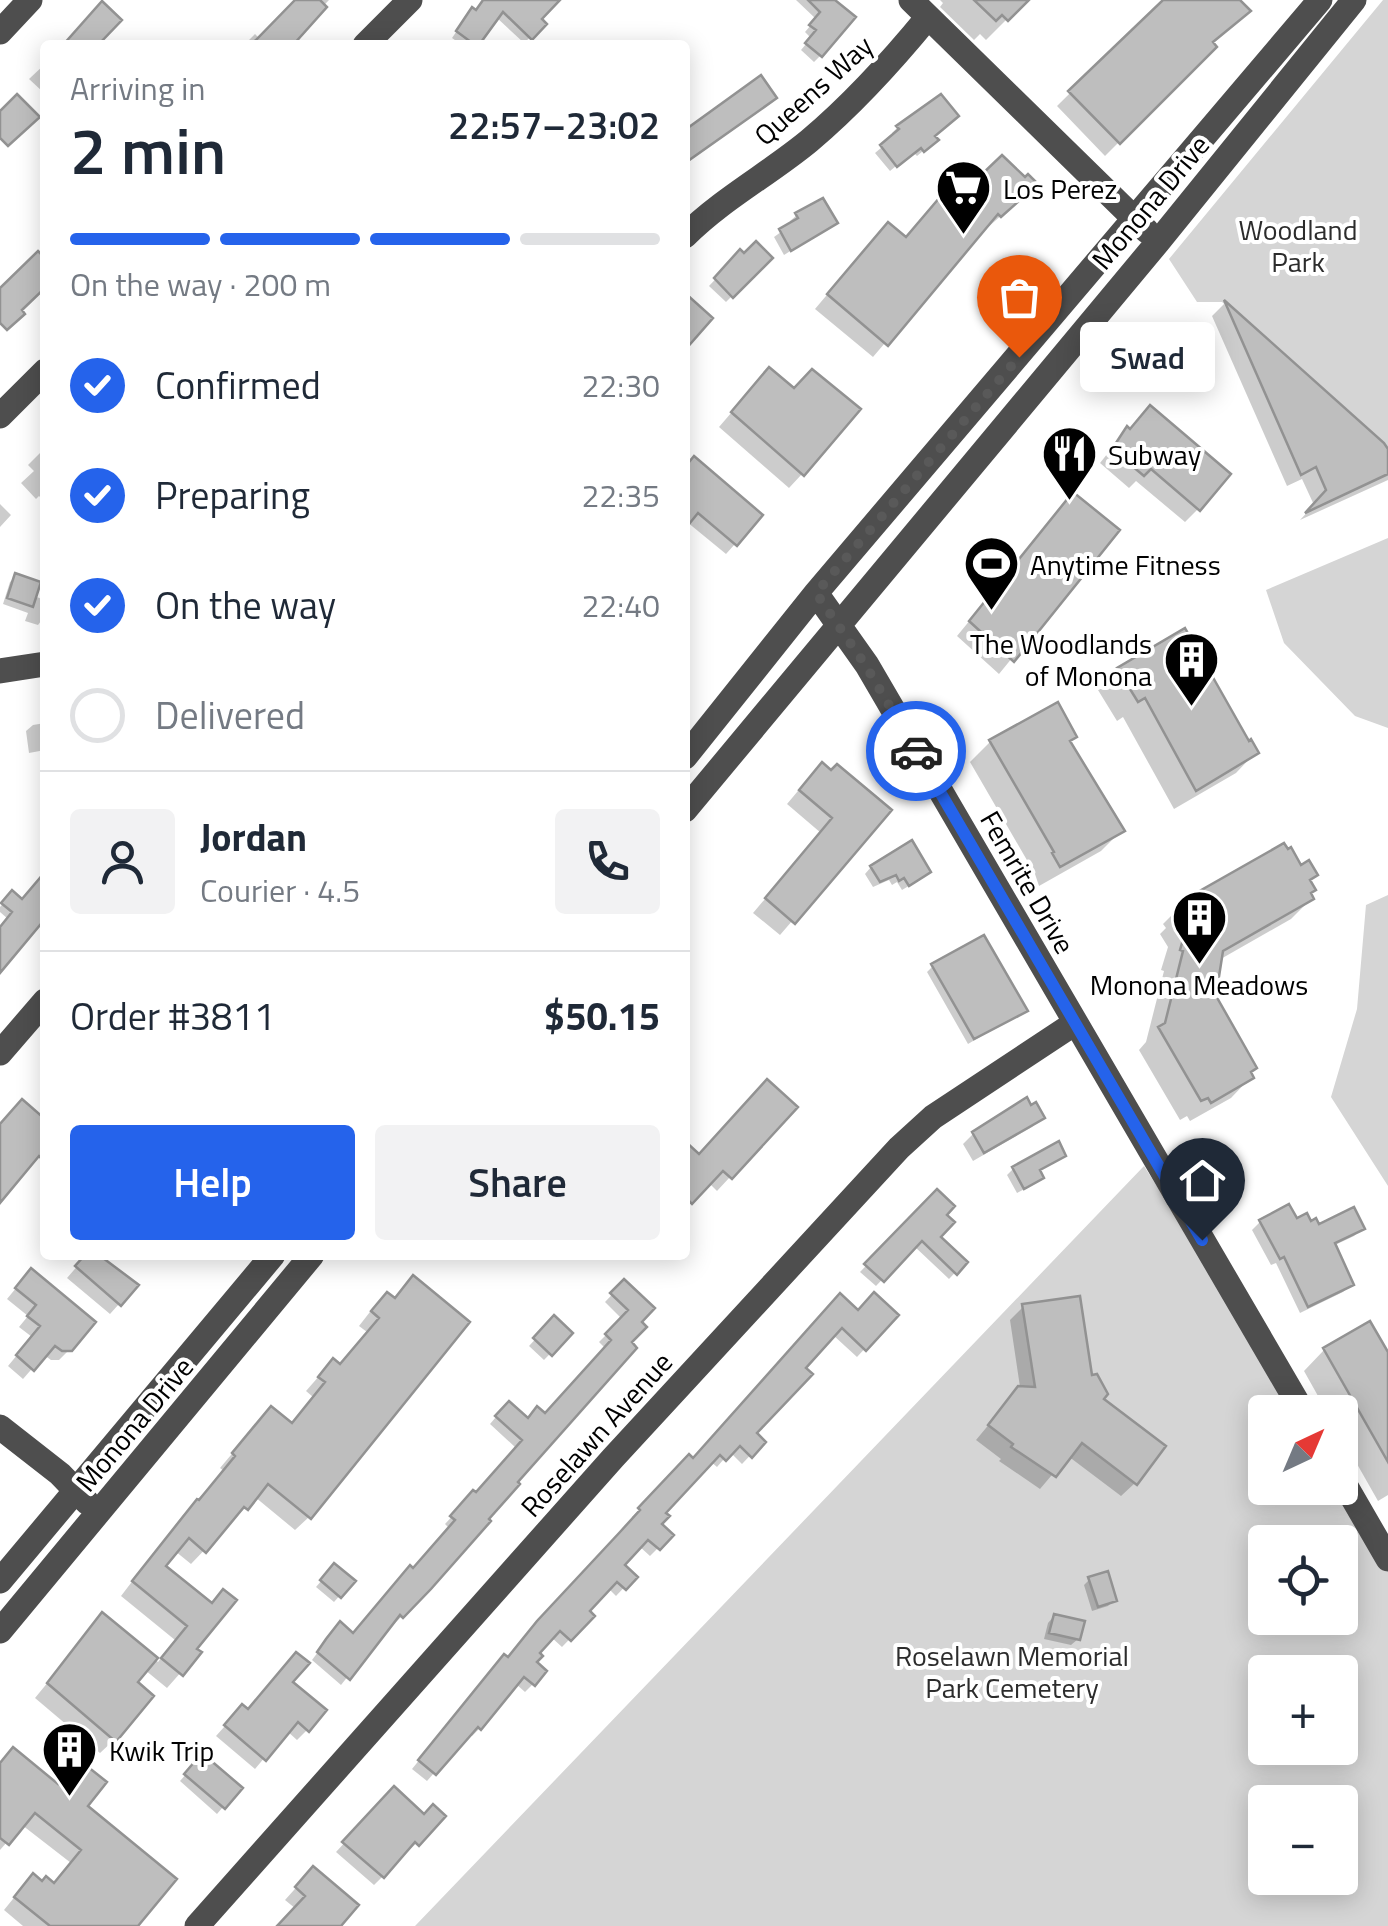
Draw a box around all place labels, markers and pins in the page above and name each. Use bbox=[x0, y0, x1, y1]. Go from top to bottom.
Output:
supermarket icon: Los Perez bbox=[934, 158, 994, 237]
place label: Los Perez bbox=[1003, 167, 1117, 210]
pin bbox=[977, 255, 1062, 358]
callout: Swad bbox=[1079, 322, 1214, 392]
restaurant icon: Subway bbox=[1039, 424, 1099, 503]
place label: Subway bbox=[1108, 433, 1201, 476]
sports icon: Anytime Fitness bbox=[961, 534, 1021, 613]
place label: Anytime Fitness bbox=[1030, 543, 1221, 586]
place label: The Woodlands of Monona bbox=[970, 622, 1152, 697]
building icon: The Woodlands of Monona bbox=[1161, 629, 1221, 708]
building icon: Monona Meadows bbox=[1169, 888, 1229, 967]
place label: Monona Meadows bbox=[1090, 963, 1308, 1006]
pin bbox=[1160, 1138, 1245, 1241]
building icon: Kwik Trip bbox=[40, 1720, 100, 1799]
place label: Kwik Trip bbox=[109, 1729, 214, 1772]

